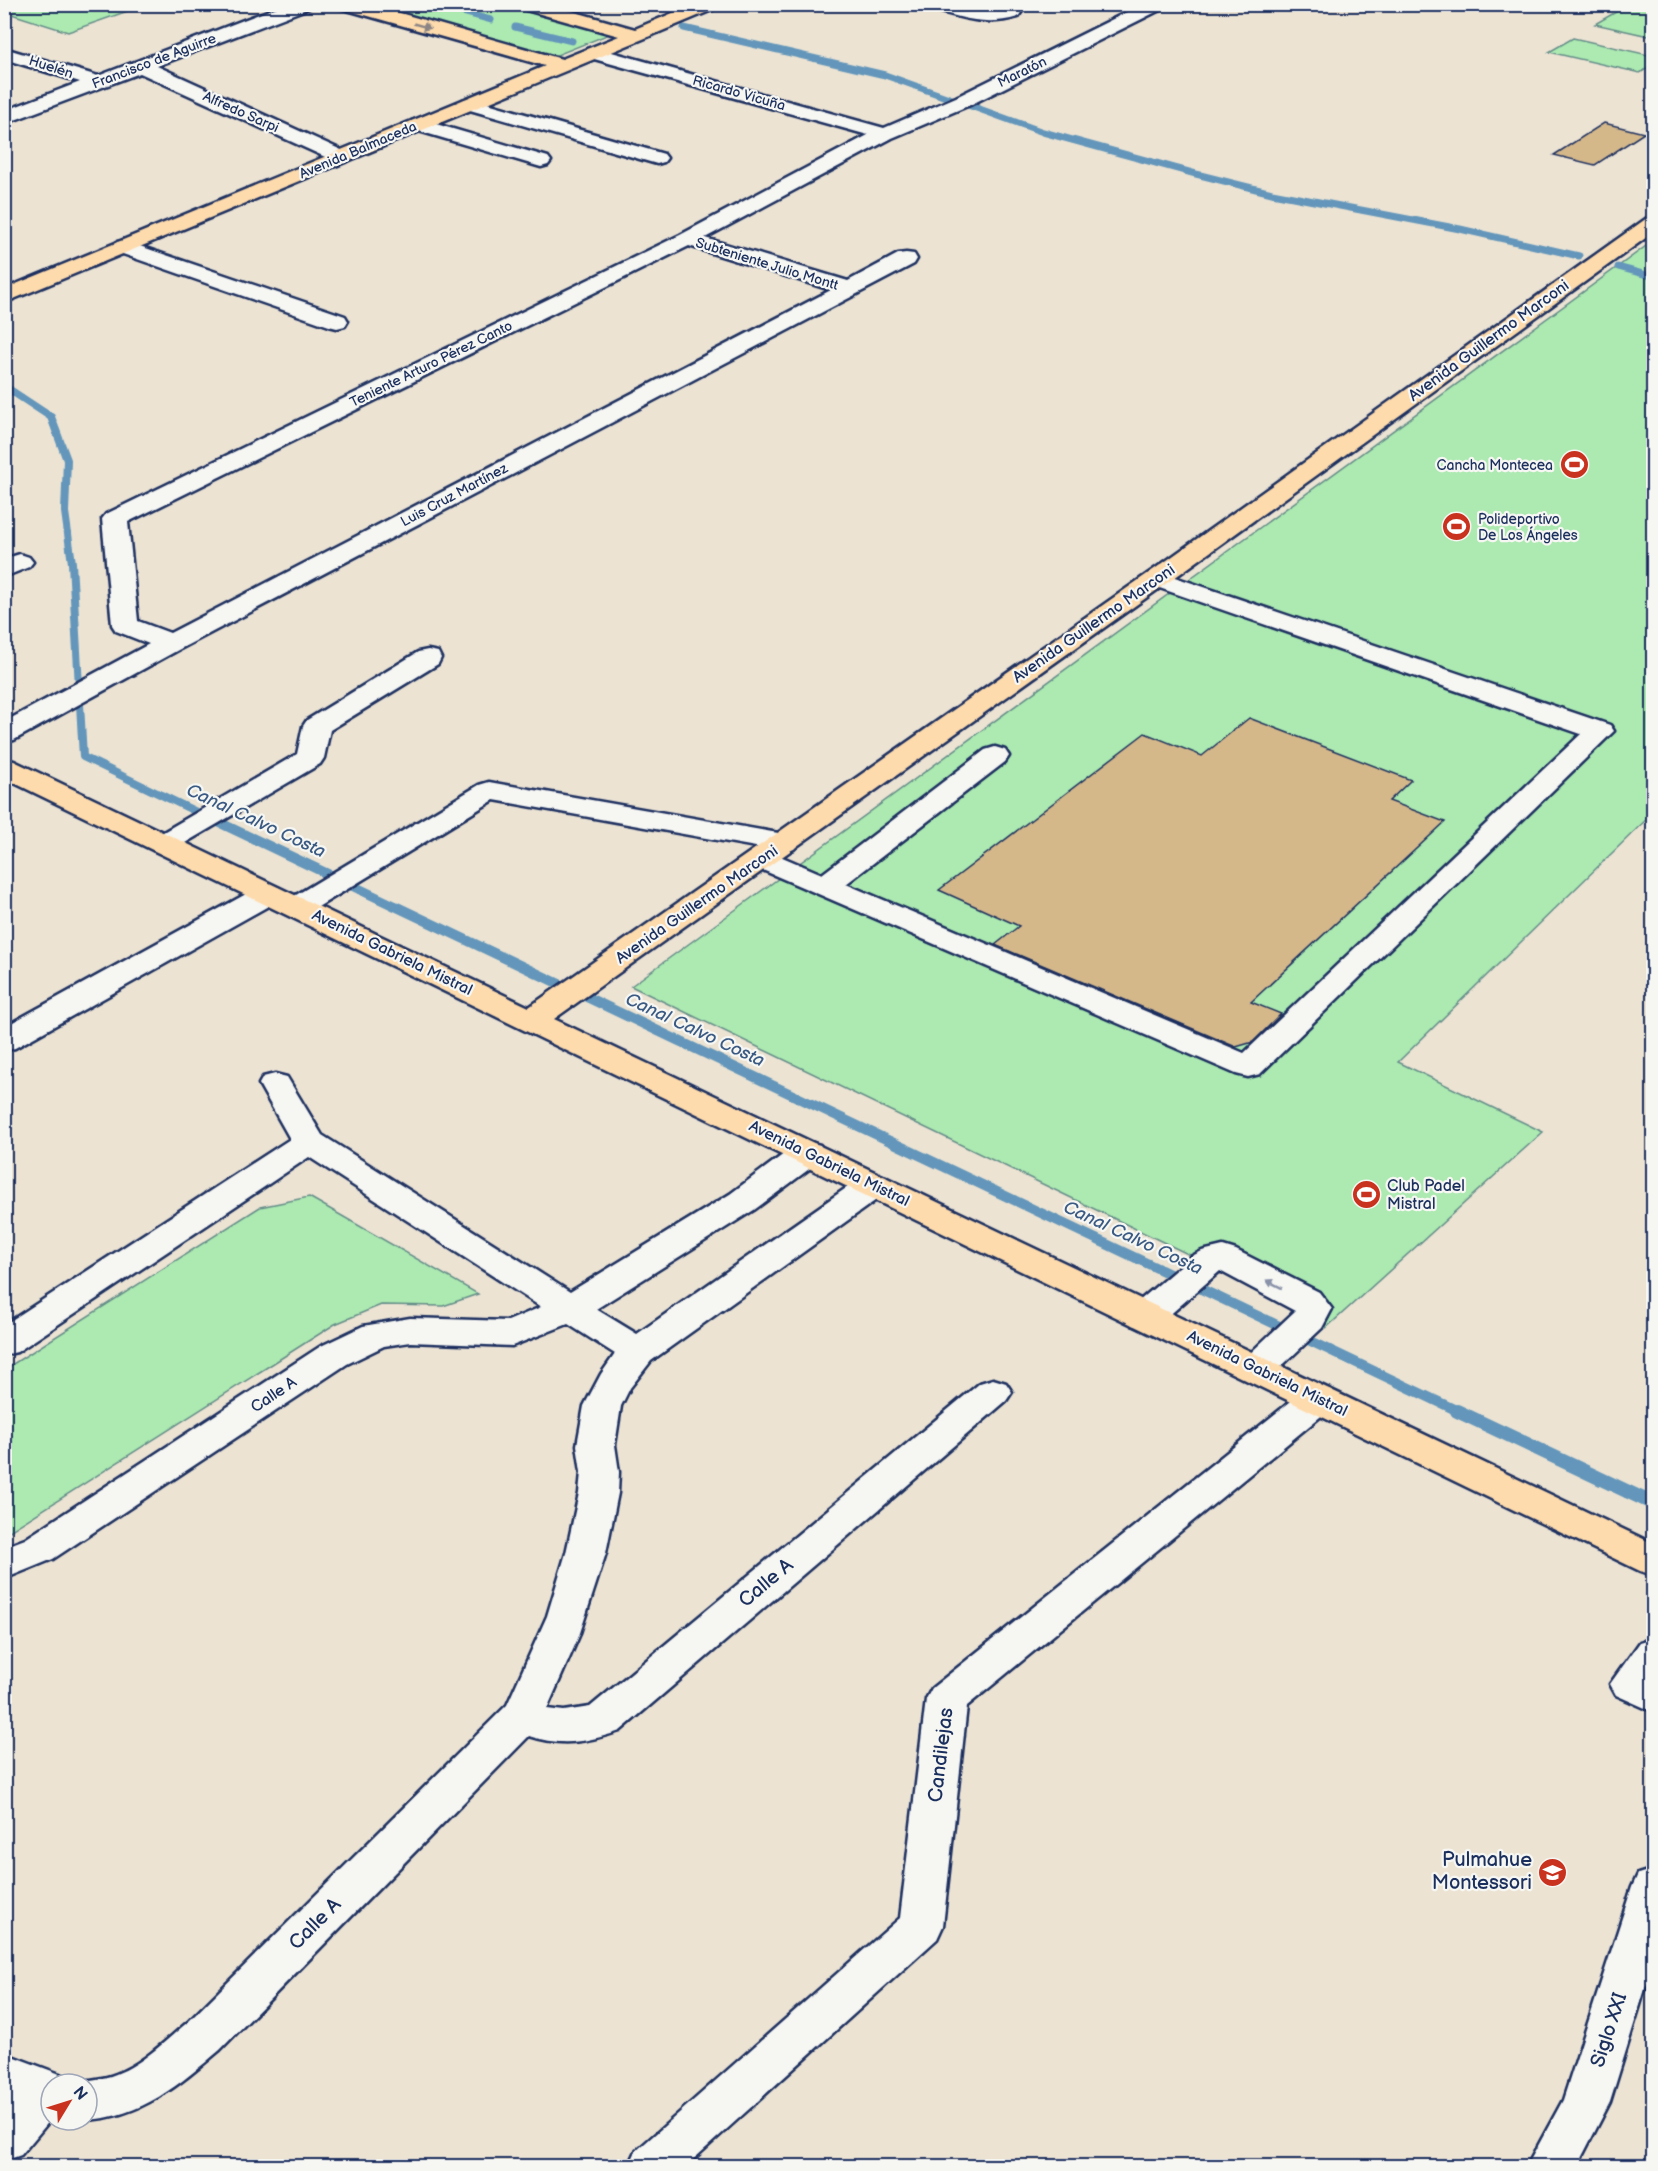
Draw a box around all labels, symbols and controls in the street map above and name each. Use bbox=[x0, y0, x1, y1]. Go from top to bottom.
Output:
one-way arrow bbox=[413, 22, 431, 31]
street label: Francisco de Aguirre bbox=[90, 30, 218, 92]
street label: Huelén bbox=[27, 52, 75, 82]
street label: Maratón bbox=[995, 53, 1049, 91]
street label: Ricardo Vicuña bbox=[691, 72, 787, 114]
street label: Alfredo Sarpi bbox=[200, 88, 282, 136]
street label: Avenida Balmaceda bbox=[297, 118, 419, 182]
street label: Subteniente Julio Montt bbox=[694, 234, 841, 294]
street label: Avenida Guillermo Marconi bbox=[1405, 276, 1573, 406]
street label: Teniente Arturo Pérez Canto bbox=[347, 317, 515, 411]
sports icon: Cancha Montecea bbox=[1558, 449, 1590, 481]
place label: Cancha Montecea bbox=[1437, 457, 1553, 474]
street label: Luis Cruz Martínez bbox=[398, 459, 511, 530]
sports icon: Polideportivo De Los Ángeles bbox=[1441, 511, 1473, 543]
place label: Polideportivo De Los Ángeles bbox=[1478, 511, 1578, 544]
street label: Avenida Guillermo Marconi bbox=[1009, 561, 1179, 687]
water label: Canal Calvo Costa bbox=[183, 780, 329, 862]
street label: Avenida Guillermo Marconi bbox=[612, 842, 782, 968]
street label: Avenida Gabriela Mistral bbox=[309, 906, 475, 1000]
water label: Canal Calvo Costa bbox=[622, 989, 768, 1071]
street label: Avenida Gabriela Mistral bbox=[746, 1117, 912, 1211]
place label: Club Padel Mistral bbox=[1387, 1177, 1465, 1214]
sports icon: Club Padel Mistral bbox=[1350, 1179, 1382, 1211]
water label: Canal Calvo Costa bbox=[1060, 1197, 1206, 1279]
one-way arrow bbox=[1266, 1280, 1283, 1289]
street label: Avenida Gabriela Mistral bbox=[1184, 1327, 1350, 1421]
street label: Calle A bbox=[248, 1373, 301, 1417]
street label: Calle A bbox=[734, 1553, 799, 1613]
street label: Candilejas bbox=[923, 1706, 959, 1804]
place label: Pulmahue Montessori bbox=[1432, 1848, 1532, 1895]
school or university icon: Pulmahue Montessori bbox=[1537, 1856, 1569, 1888]
street label: Calle A bbox=[284, 1892, 347, 1955]
street label: Siglo XXI bbox=[1586, 1990, 1632, 2070]
north arrow bbox=[39, 2072, 99, 2132]
text: N bbox=[68, 2083, 91, 2104]

